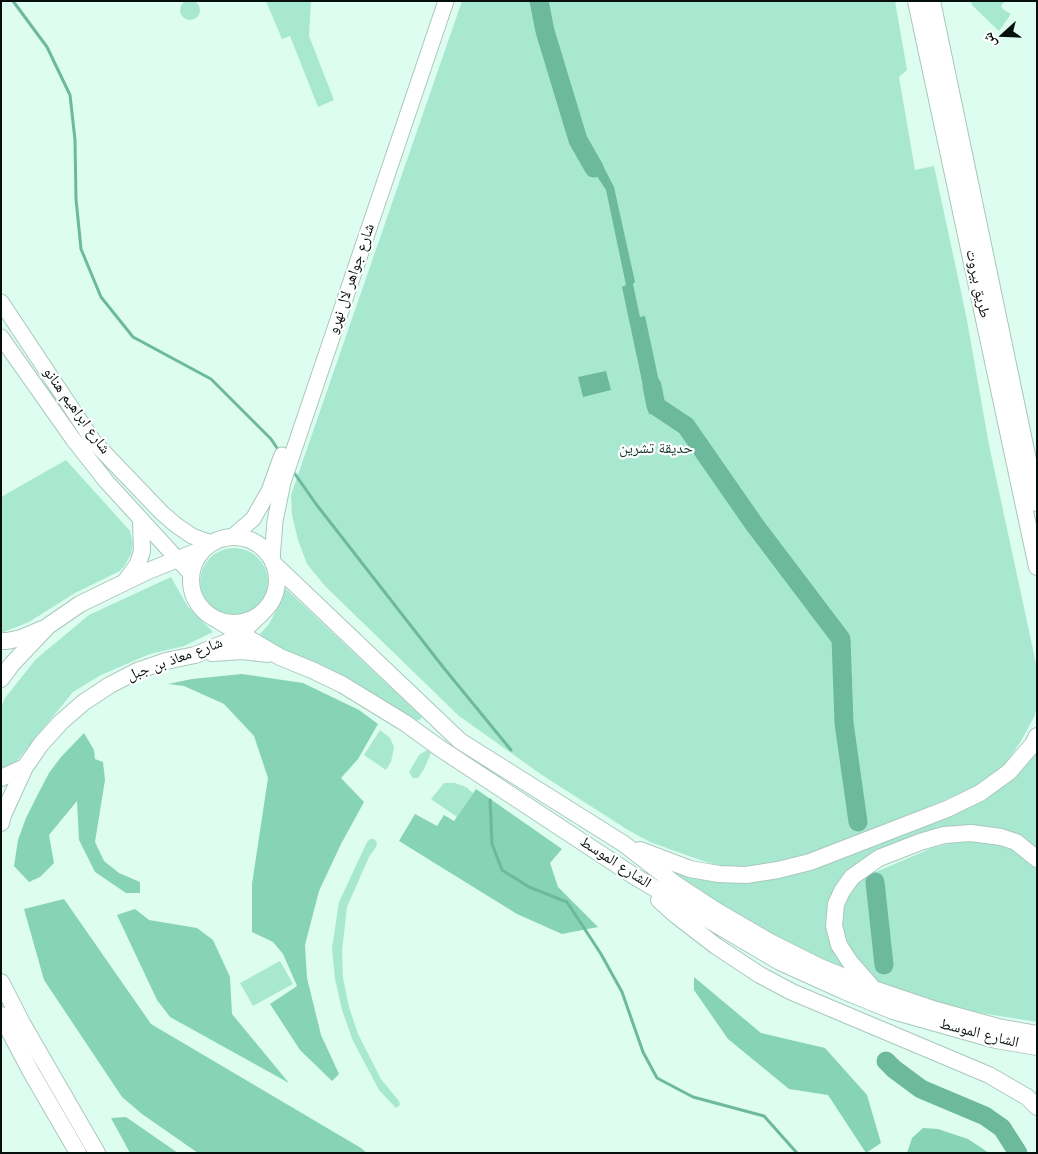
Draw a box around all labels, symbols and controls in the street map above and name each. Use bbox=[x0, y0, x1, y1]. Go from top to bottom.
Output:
north arrow bbox=[978, 10, 1028, 60]
text: ش bbox=[977, 30, 1001, 51]
street label: شارع جواهر لال نهرو bbox=[325, 221, 379, 337]
street label: طريق بيروت bbox=[961, 248, 993, 320]
street label: شارع ابراهيم هنانو bbox=[39, 364, 113, 458]
park label: حديقة تشرين bbox=[619, 440, 693, 458]
street label: شارع معاذ بن جبل bbox=[125, 634, 225, 686]
street label: الشارع الموسط bbox=[576, 833, 654, 893]
street label: الشارع الموسط bbox=[937, 1015, 1021, 1053]

